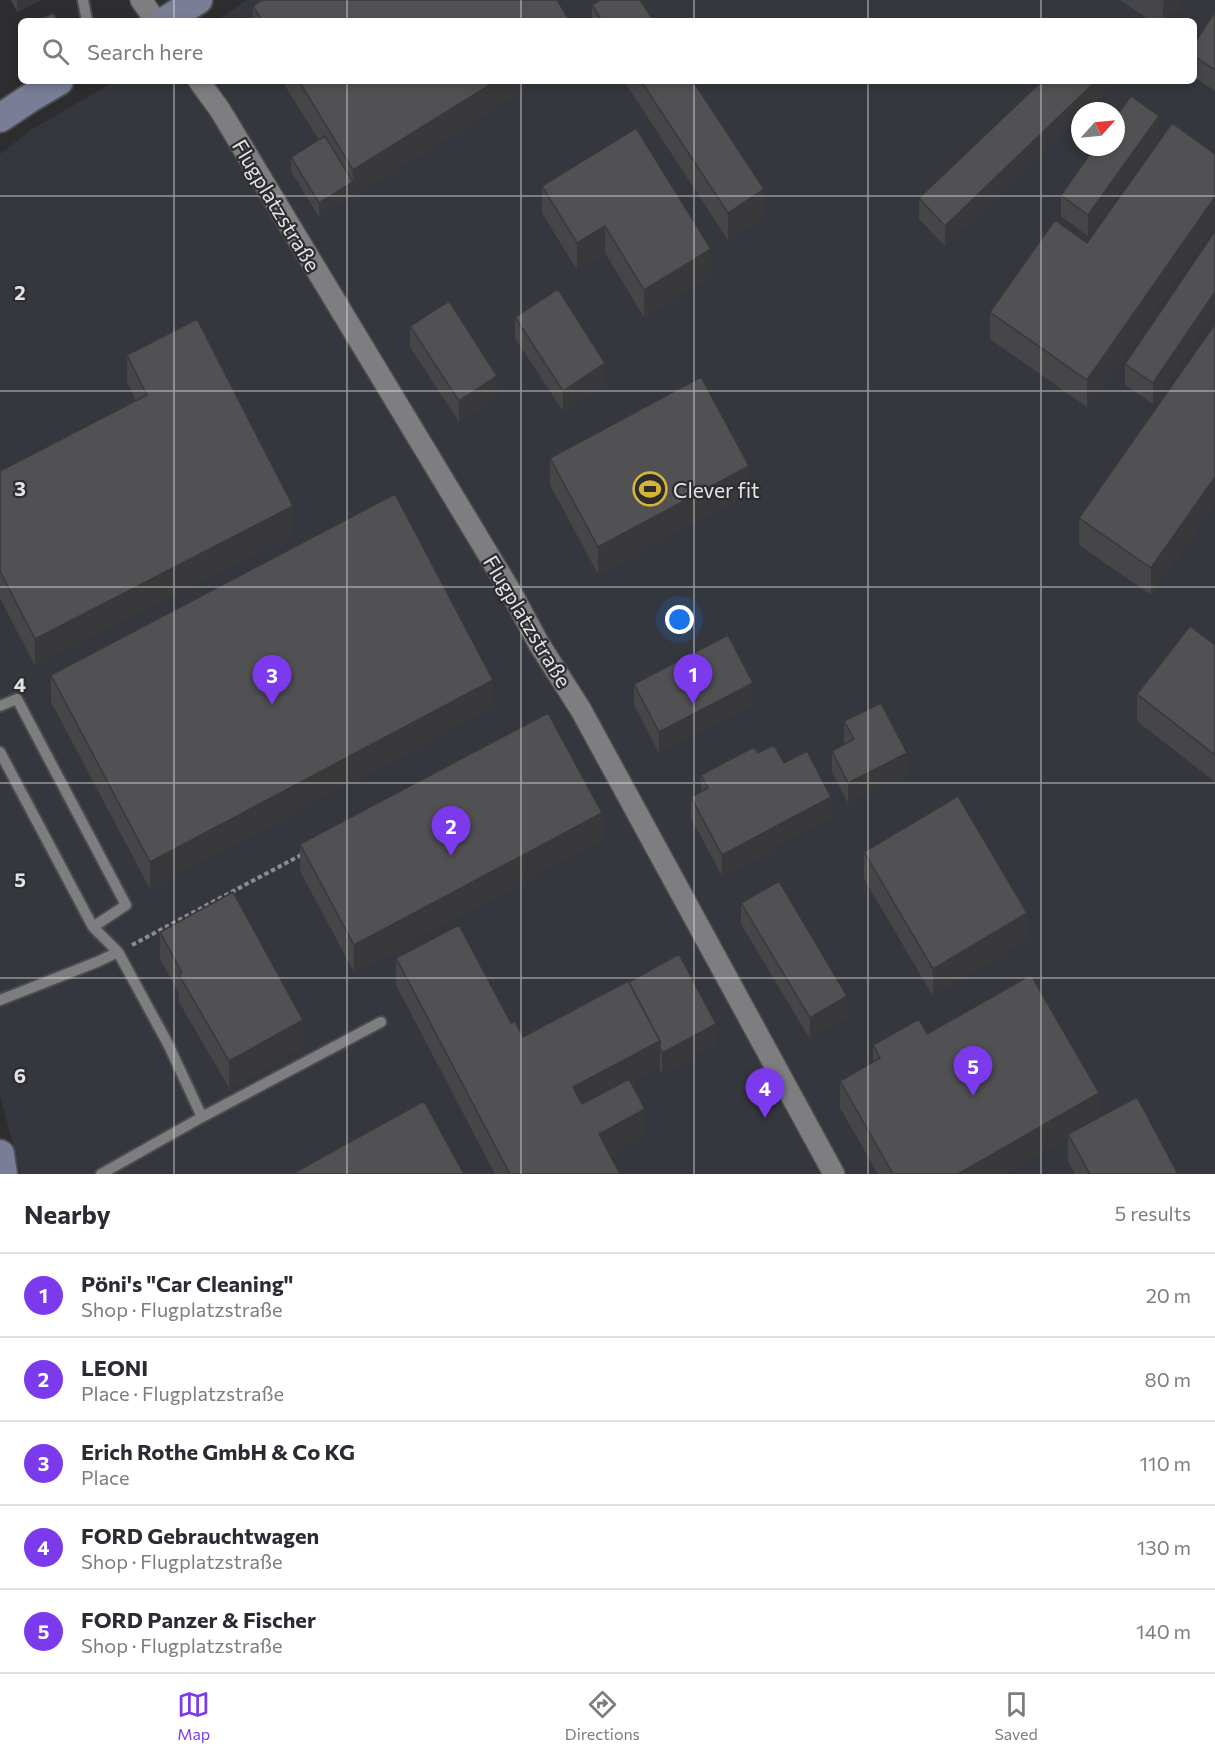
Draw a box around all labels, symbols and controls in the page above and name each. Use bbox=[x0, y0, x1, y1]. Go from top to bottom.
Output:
search box bbox=[18, 18, 1197, 84]
icon: search bbox=[39, 35, 72, 68]
text: Search here bbox=[87, 38, 203, 65]
north arrow bbox=[1071, 102, 1125, 156]
street label: Flugplatzstraße bbox=[228, 135, 326, 275]
text: 2 bbox=[14, 280, 26, 304]
sports icon: Clever fit bbox=[632, 471, 668, 507]
text: 3 bbox=[14, 476, 26, 500]
place label: Clever fit bbox=[673, 477, 760, 502]
street label: Flugplatzstraße bbox=[479, 551, 577, 691]
your location bbox=[665, 605, 694, 634]
pin: 1 bbox=[674, 654, 712, 704]
pin: 3 bbox=[252, 656, 292, 705]
text: 4 bbox=[14, 672, 26, 696]
pin: 2 bbox=[432, 806, 470, 856]
text: 5 bbox=[14, 867, 26, 891]
pin: 5 bbox=[954, 1046, 992, 1096]
text: 6 bbox=[14, 1063, 26, 1087]
pin: 4 bbox=[746, 1068, 784, 1118]
text: Nearby bbox=[24, 1198, 111, 1229]
text: 5 results bbox=[1115, 1201, 1191, 1225]
text: Pöni's "Car Cleaning" bbox=[81, 1270, 293, 1297]
text: 1 bbox=[39, 1283, 48, 1307]
text: 20 m bbox=[1146, 1283, 1191, 1307]
text: Shop · Flugplatzstraße bbox=[81, 1297, 283, 1321]
text: LEONI bbox=[81, 1354, 148, 1381]
text: 2 bbox=[38, 1367, 49, 1391]
text: 80 m bbox=[1145, 1367, 1191, 1391]
text: Place · Flugplatzstraße bbox=[81, 1381, 284, 1405]
text: Erich Rothe GmbH & Co KG bbox=[81, 1438, 355, 1465]
text: 3 bbox=[38, 1451, 49, 1475]
text: 110 m bbox=[1140, 1451, 1191, 1475]
text: Place bbox=[81, 1465, 130, 1489]
text: FORD Gebrauchtwagen bbox=[81, 1522, 319, 1549]
text: 4 bbox=[37, 1535, 50, 1559]
text: 130 m bbox=[1137, 1535, 1191, 1559]
text: Shop · Flugplatzstraße bbox=[81, 1549, 283, 1573]
text: FORD Panzer & Fischer bbox=[81, 1606, 316, 1633]
text: 5 bbox=[38, 1619, 49, 1643]
text: 140 m bbox=[1136, 1619, 1191, 1643]
text: Shop · Flugplatzstraße bbox=[81, 1633, 283, 1657]
tab: Map bbox=[177, 1688, 210, 1743]
tab: Directions bbox=[565, 1688, 640, 1743]
tab: Saved bbox=[994, 1688, 1038, 1743]

